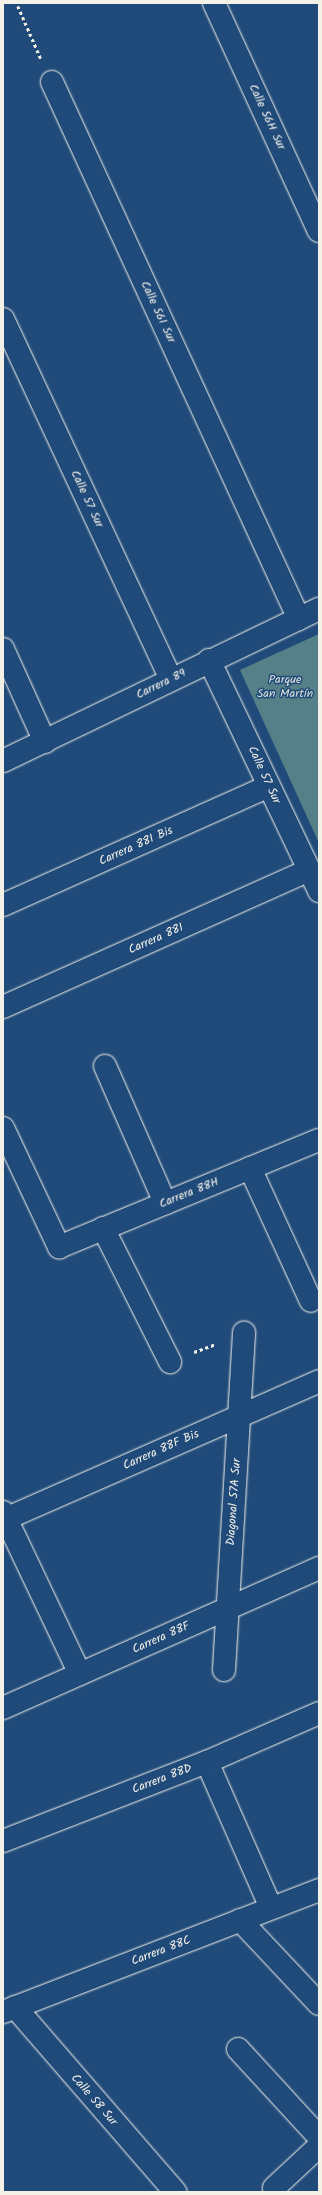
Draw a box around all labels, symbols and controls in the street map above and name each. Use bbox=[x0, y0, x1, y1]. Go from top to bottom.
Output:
street label: Calle 56H Sur bbox=[245, 82, 289, 152]
street label: Calle 56I Sur bbox=[137, 279, 179, 345]
street label: Calle 57 Sur bbox=[67, 468, 107, 530]
street label: Carrera 89 bbox=[134, 666, 188, 702]
park label: Parque San Martín bbox=[257, 673, 313, 701]
street label: Calle 57 Sur bbox=[244, 744, 284, 806]
street label: Carrera 88I Bis bbox=[97, 823, 175, 869]
street label: Carrera 88I bbox=[126, 920, 186, 958]
street label: Carrera 88H bbox=[157, 1175, 221, 1211]
street label: Carrera 88F Bis bbox=[121, 1427, 201, 1473]
street label: Diagonal 57A Sur bbox=[224, 1458, 244, 1546]
street label: Carrera 88F bbox=[130, 1619, 192, 1657]
street label: Carrera 88D bbox=[130, 1761, 194, 1797]
street label: Carrera 88C bbox=[129, 1933, 193, 1969]
street label: Calle 58 Sur bbox=[68, 2071, 120, 2129]

